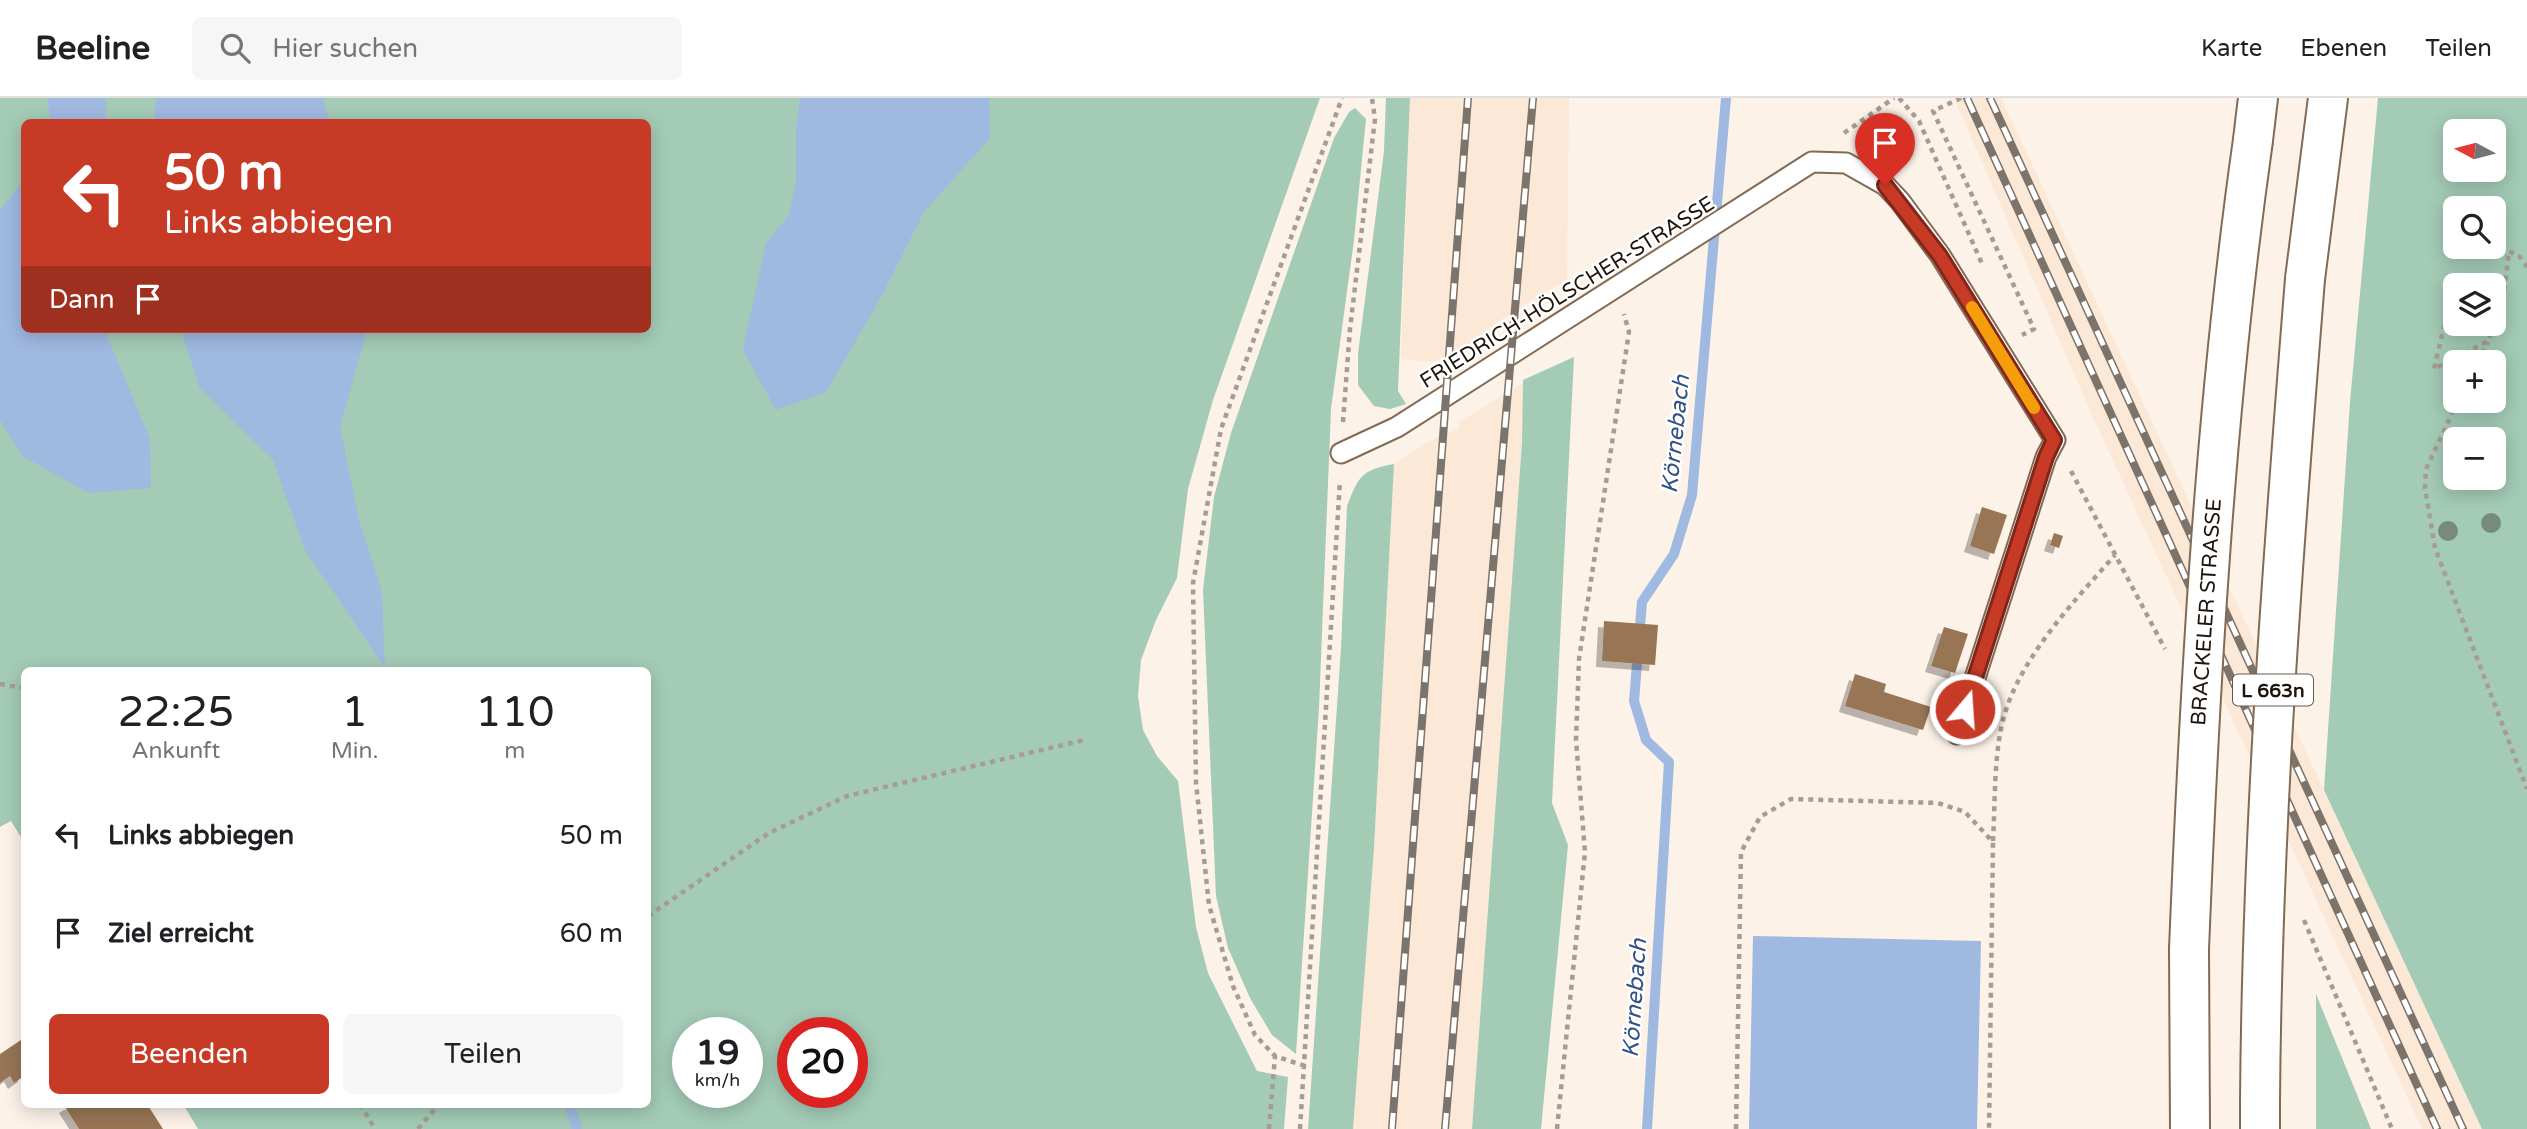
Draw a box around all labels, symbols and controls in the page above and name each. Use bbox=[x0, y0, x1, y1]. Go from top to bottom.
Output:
search box bbox=[192, 17, 682, 80]
text: Beeline bbox=[35, 29, 150, 68]
icon: search bbox=[216, 29, 254, 67]
text: Hier suchen bbox=[272, 33, 418, 64]
text: Karte bbox=[2201, 34, 2262, 63]
text: Ebenen bbox=[2300, 34, 2387, 63]
text: Teilen bbox=[2425, 34, 2492, 63]
pin bbox=[1855, 113, 1915, 185]
north arrow bbox=[2443, 119, 2506, 182]
map controls bbox=[2443, 119, 2506, 490]
icon: arrive bbox=[1866, 124, 1904, 162]
text: 50 m bbox=[164, 144, 283, 203]
icon: left bbox=[49, 147, 140, 238]
street label: FRIEDRICH-HÖLSCHER-STRASSE bbox=[1415, 191, 1719, 394]
button: search bbox=[2443, 196, 2506, 259]
text: Links abbiegen bbox=[164, 204, 393, 242]
button: layers bbox=[2443, 273, 2506, 336]
icon: arrive bbox=[129, 280, 167, 318]
text: Dann bbox=[49, 284, 115, 315]
button: + bbox=[2443, 350, 2506, 413]
water label: Körnebach bbox=[1656, 373, 1696, 495]
button: − bbox=[2443, 427, 2506, 490]
street label: BRACKELER STRASSE bbox=[2186, 498, 2227, 726]
position arrow bbox=[1928, 672, 2002, 746]
road number: L 663n bbox=[2233, 674, 2313, 706]
text: 22:25 bbox=[118, 687, 234, 738]
text: 1 bbox=[341, 687, 368, 738]
text: 110 bbox=[475, 687, 554, 738]
text: Ankunft bbox=[132, 737, 220, 765]
text: Min. bbox=[331, 737, 378, 765]
text: m bbox=[504, 737, 525, 765]
icon: left bbox=[49, 816, 87, 854]
text: Links abbiegen bbox=[108, 820, 294, 851]
text: 50 m bbox=[560, 820, 623, 851]
icon: arrive bbox=[49, 914, 87, 952]
text: Ziel erreicht bbox=[108, 918, 254, 949]
text: 60 m bbox=[560, 918, 623, 949]
water label: Körnebach bbox=[1617, 937, 1653, 1058]
button: Beenden bbox=[49, 1014, 329, 1094]
button: Teilen bbox=[343, 1014, 623, 1094]
speed limit sign: 20 bbox=[777, 1017, 868, 1108]
text: 19 bbox=[696, 1032, 739, 1074]
text: km/h bbox=[695, 1069, 740, 1091]

